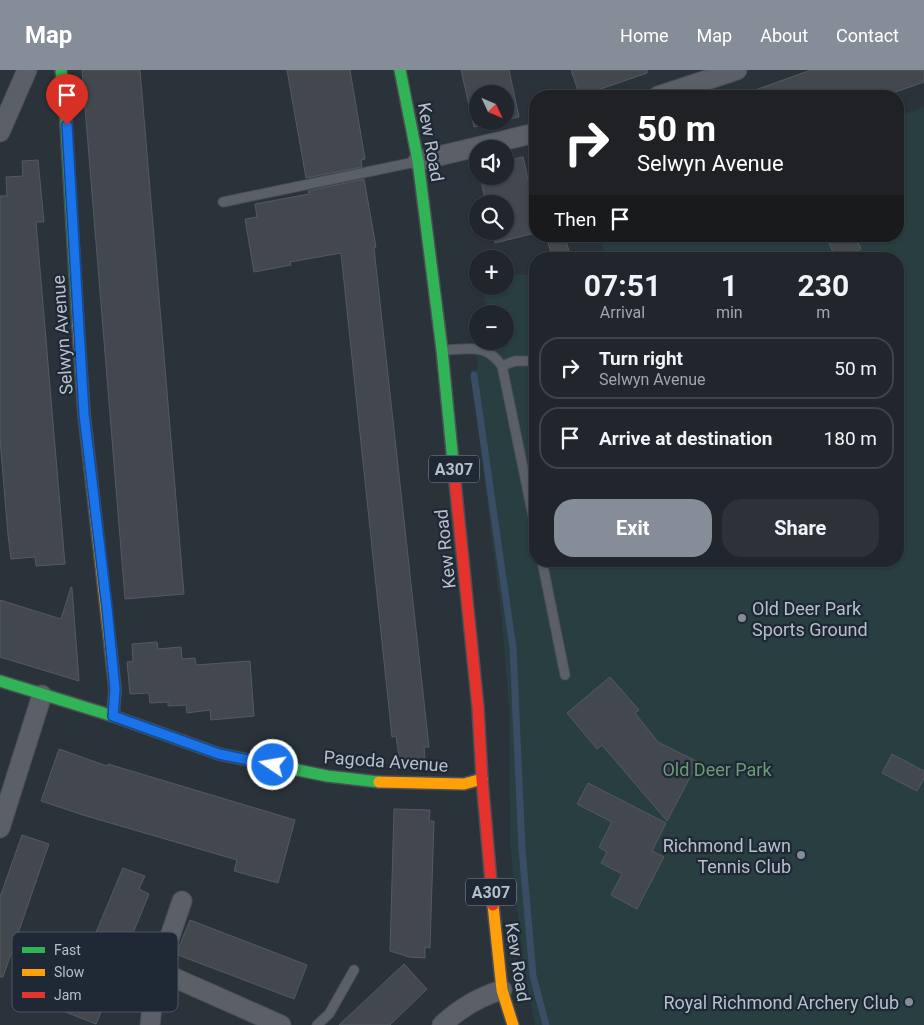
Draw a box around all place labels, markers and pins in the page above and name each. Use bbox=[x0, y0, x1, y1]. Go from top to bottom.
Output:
pin bbox=[46, 74, 88, 125]
place label: Old Deer Park Sports Ground bbox=[752, 598, 868, 640]
marker: Old Deer Park Sports Ground bbox=[736, 612, 748, 624]
place label: Richmond Lawn Tennis Club bbox=[663, 835, 791, 877]
marker: Richmond Lawn Tennis Club bbox=[795, 849, 807, 861]
place label: Royal Richmond Archery Club bbox=[663, 992, 899, 1013]
marker: Royal Richmond Archery Club bbox=[903, 996, 915, 1008]

